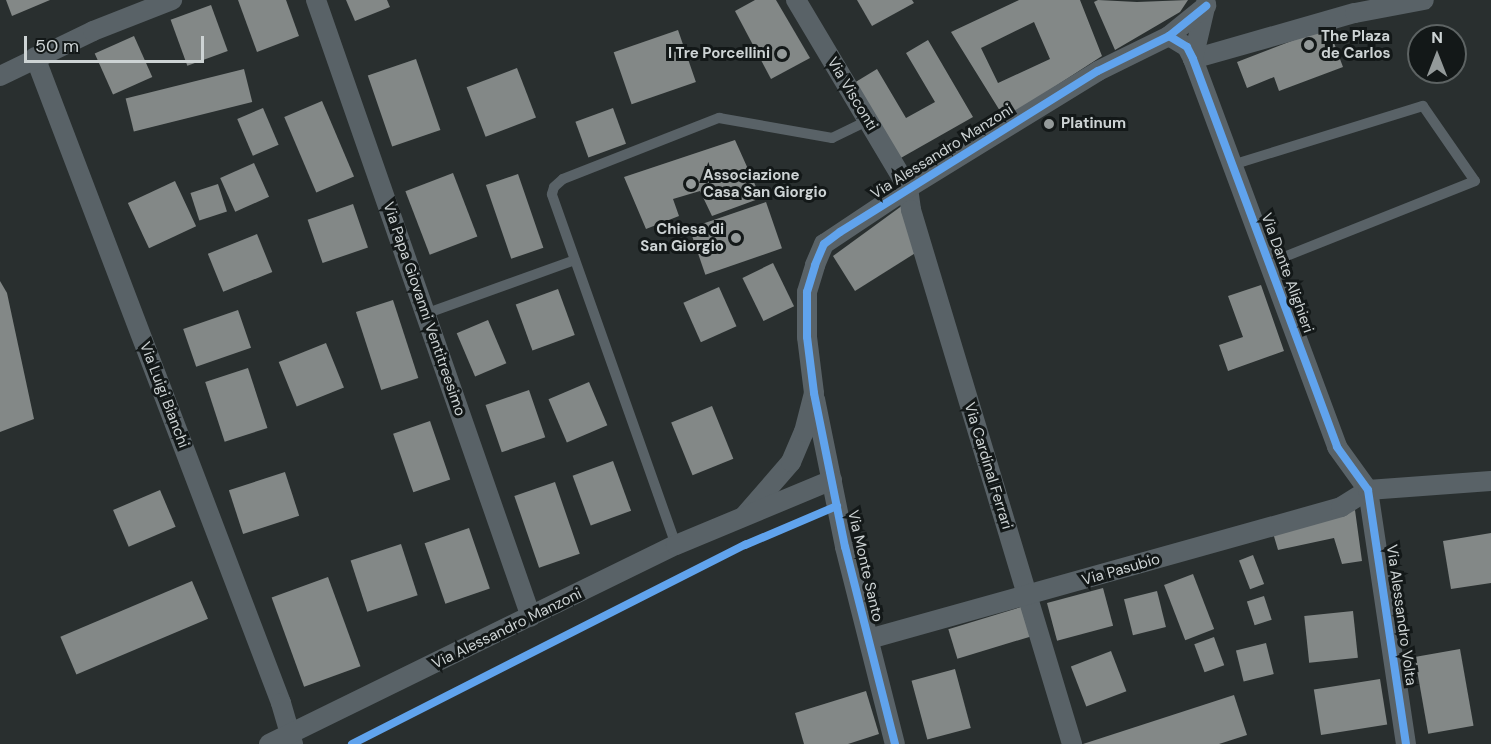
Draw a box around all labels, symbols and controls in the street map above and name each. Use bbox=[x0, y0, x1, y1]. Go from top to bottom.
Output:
scale bar bbox=[27, 24, 207, 62]
north arrow bbox=[1407, 24, 1467, 84]
place label: The Plaza de Carlos bbox=[1321, 27, 1391, 62]
text: N bbox=[1431, 27, 1443, 48]
text: 50 m bbox=[35, 34, 79, 58]
marker: The Plaza de Carlos bbox=[1302, 38, 1316, 52]
place label: I Tre Porcellini bbox=[668, 45, 770, 63]
marker: I Tre Porcellini bbox=[775, 47, 789, 61]
street label: Via Visconti bbox=[823, 54, 881, 134]
street label: Via Alessandro Manzoni bbox=[868, 101, 1016, 203]
place label: Platinum bbox=[1061, 115, 1126, 133]
marker: Platinum bbox=[1042, 117, 1056, 131]
place label: Associazione Casa San Giorgio bbox=[703, 166, 827, 201]
marker: Associazione Casa San Giorgio bbox=[684, 177, 698, 191]
street label: Via Papa Giovanni Ventitreesimo bbox=[379, 200, 469, 418]
street label: Via Dante Alighieri bbox=[1257, 211, 1317, 335]
place label: Chiesa di San Giorgio bbox=[640, 220, 724, 255]
marker: Chiesa di San Giorgio bbox=[729, 231, 743, 245]
street label: Via Luigi Bianchi bbox=[136, 339, 192, 451]
street label: Via Cardinal Ferrari bbox=[960, 400, 1016, 532]
street label: Via Monte Santo bbox=[843, 508, 887, 624]
street label: Via Alessandro Volta bbox=[1382, 543, 1420, 687]
street label: Via Pasubio bbox=[1080, 550, 1162, 590]
street label: Via Alessandro Manzoni bbox=[429, 585, 585, 673]

